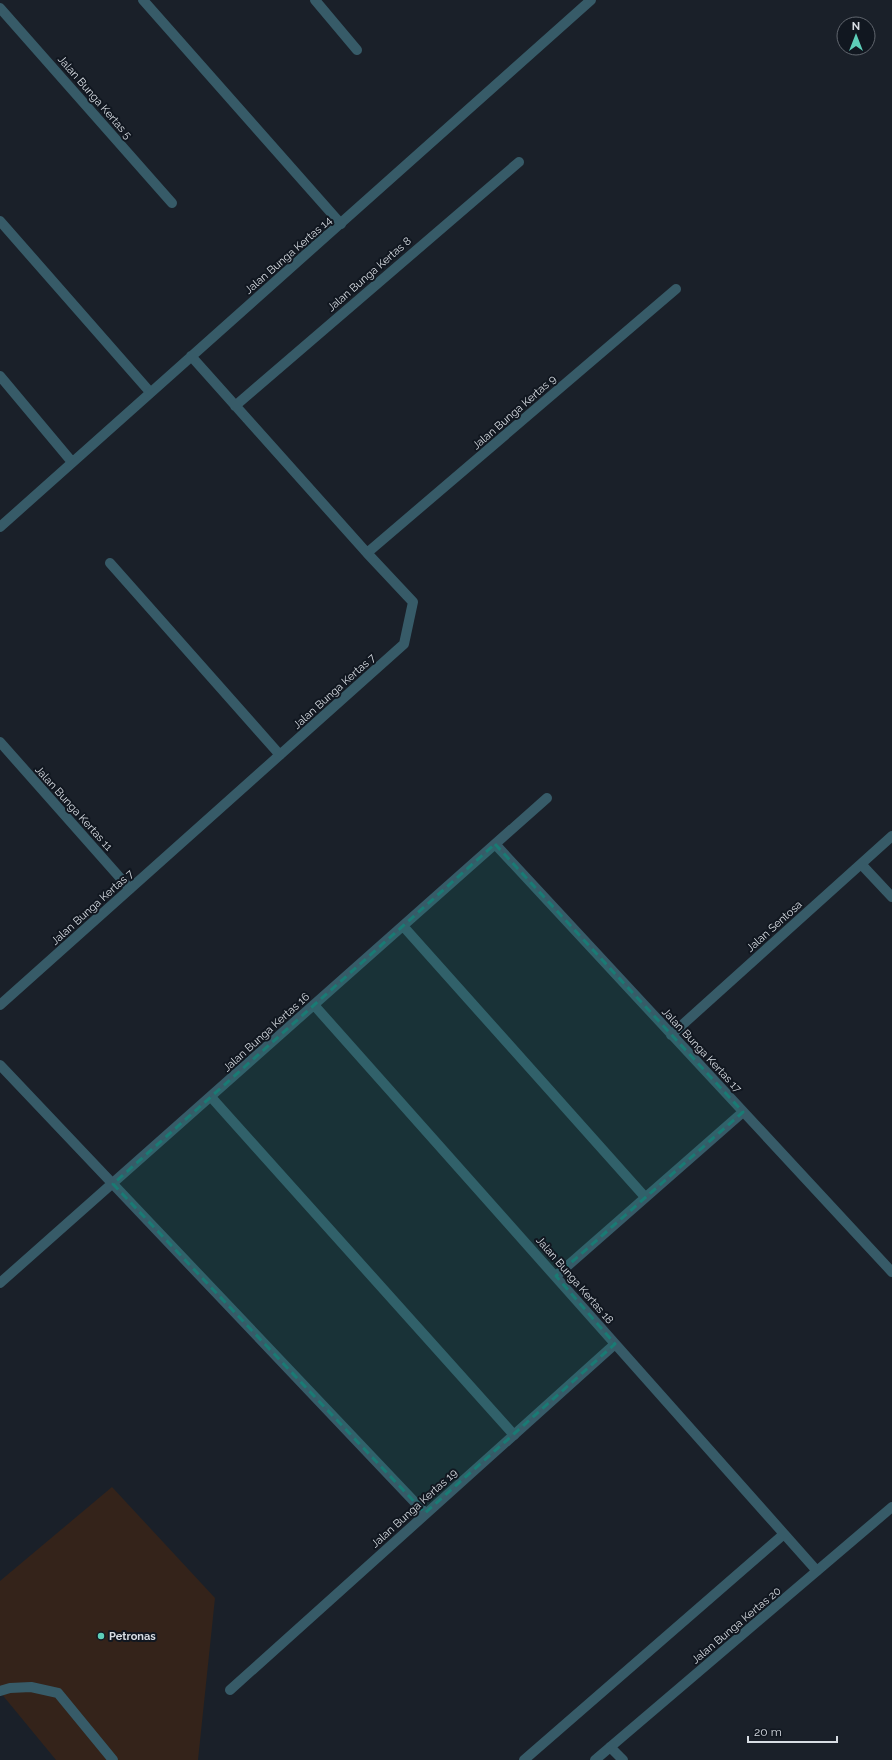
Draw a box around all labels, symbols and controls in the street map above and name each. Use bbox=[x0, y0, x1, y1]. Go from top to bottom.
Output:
north arrow bbox=[836, 16, 876, 56]
text: N bbox=[852, 20, 860, 33]
street label: Jalan Bunga Kertas 5 bbox=[55, 53, 134, 142]
street label: Jalan Bunga Kertas 14 bbox=[242, 214, 334, 297]
street label: Jalan Bunga Kertas 8 bbox=[325, 234, 414, 314]
street label: Jalan Bunga Kertas 9 bbox=[470, 373, 559, 452]
street label: Jalan Bunga Kertas 7 bbox=[291, 651, 378, 732]
street label: Jalan Bunga Kertas 11 bbox=[32, 763, 115, 854]
street label: Jalan Bunga Kertas 7 bbox=[49, 867, 136, 948]
street label: Jalan Sentosa bbox=[744, 898, 805, 955]
street label: Jalan Bunga Kertas 16 bbox=[221, 990, 312, 1074]
street label: Jalan Bunga Kertas 17 bbox=[659, 1005, 744, 1095]
street label: Jalan Bunga Kertas 18 bbox=[533, 1234, 616, 1327]
street label: Jalan Bunga Kertas 19 bbox=[369, 1466, 460, 1550]
street label: Jalan Bunga Kertas 20 bbox=[689, 1584, 784, 1667]
place label: Petronas bbox=[109, 1630, 156, 1643]
marker: Petronas bbox=[96, 1631, 106, 1641]
scale bar bbox=[748, 1718, 837, 1744]
text: 20 m bbox=[754, 1725, 782, 1739]

